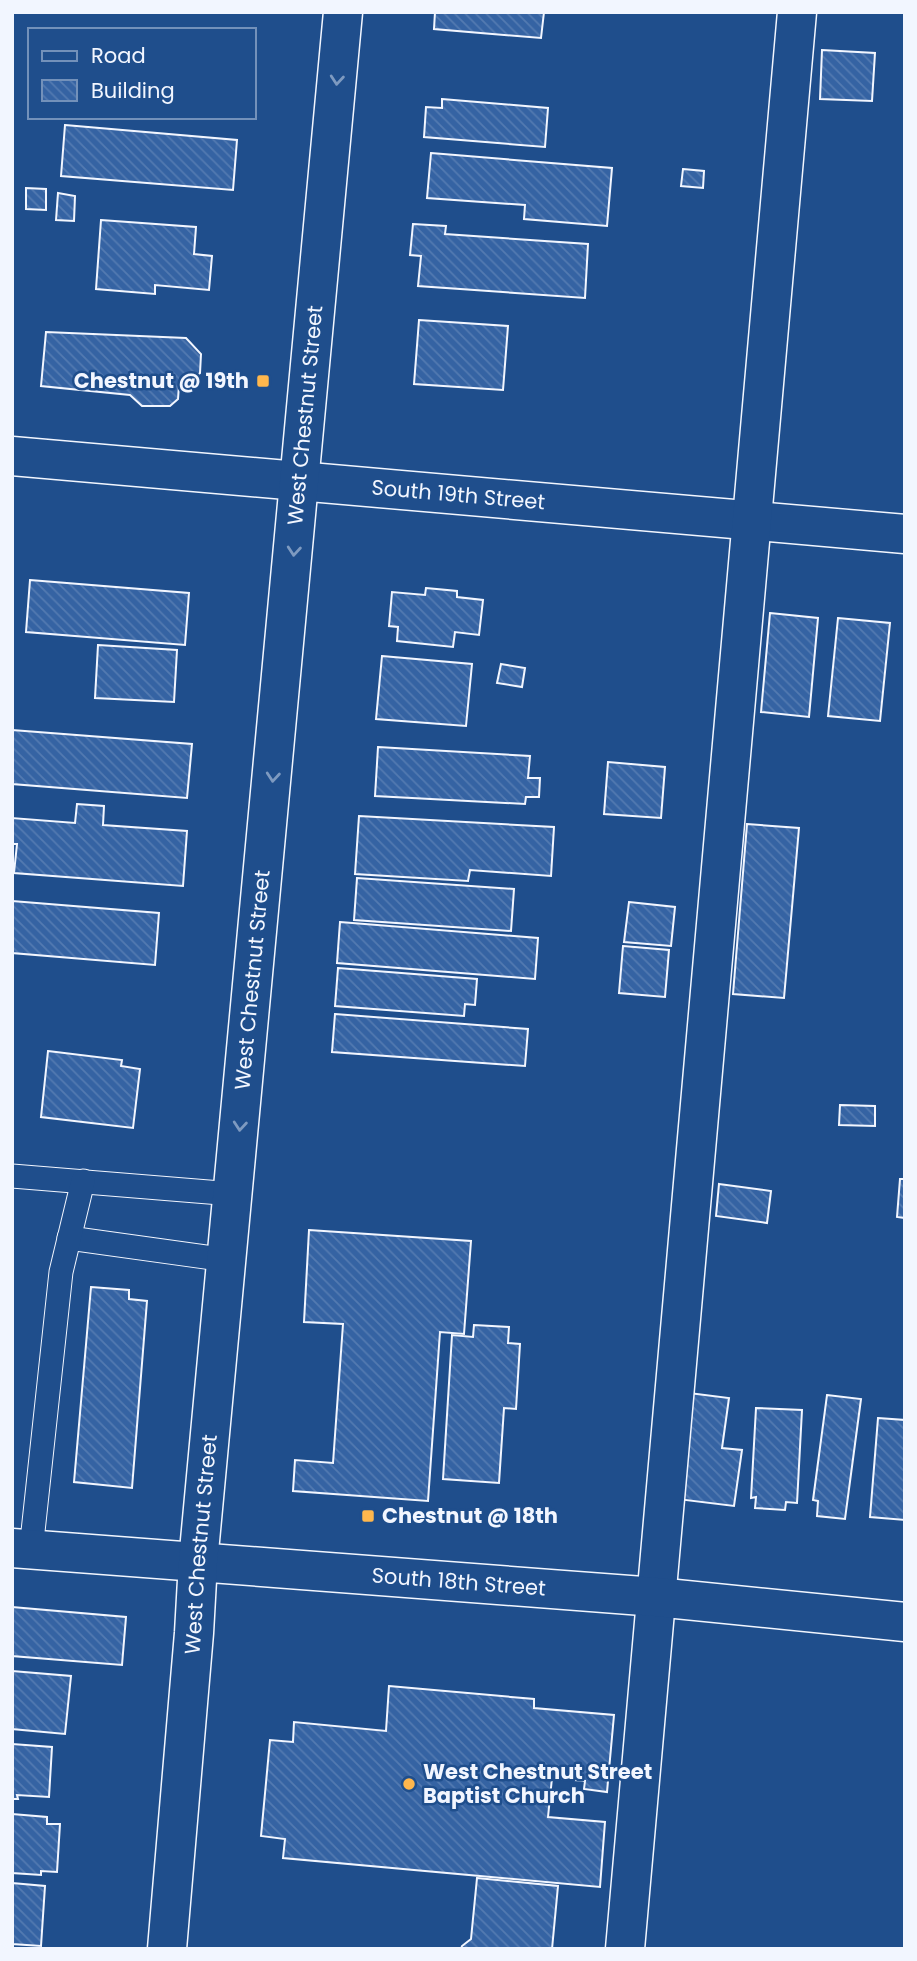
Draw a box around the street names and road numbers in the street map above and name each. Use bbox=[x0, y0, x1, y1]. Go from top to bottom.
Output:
street label: West Chestnut Street bbox=[280, 304, 329, 527]
street label: South 19th Street bbox=[370, 472, 546, 517]
street label: West Chestnut Street bbox=[227, 868, 277, 1091]
street label: West Chestnut Street bbox=[177, 1433, 224, 1656]
street label: South 18th Street bbox=[371, 1560, 547, 1603]

